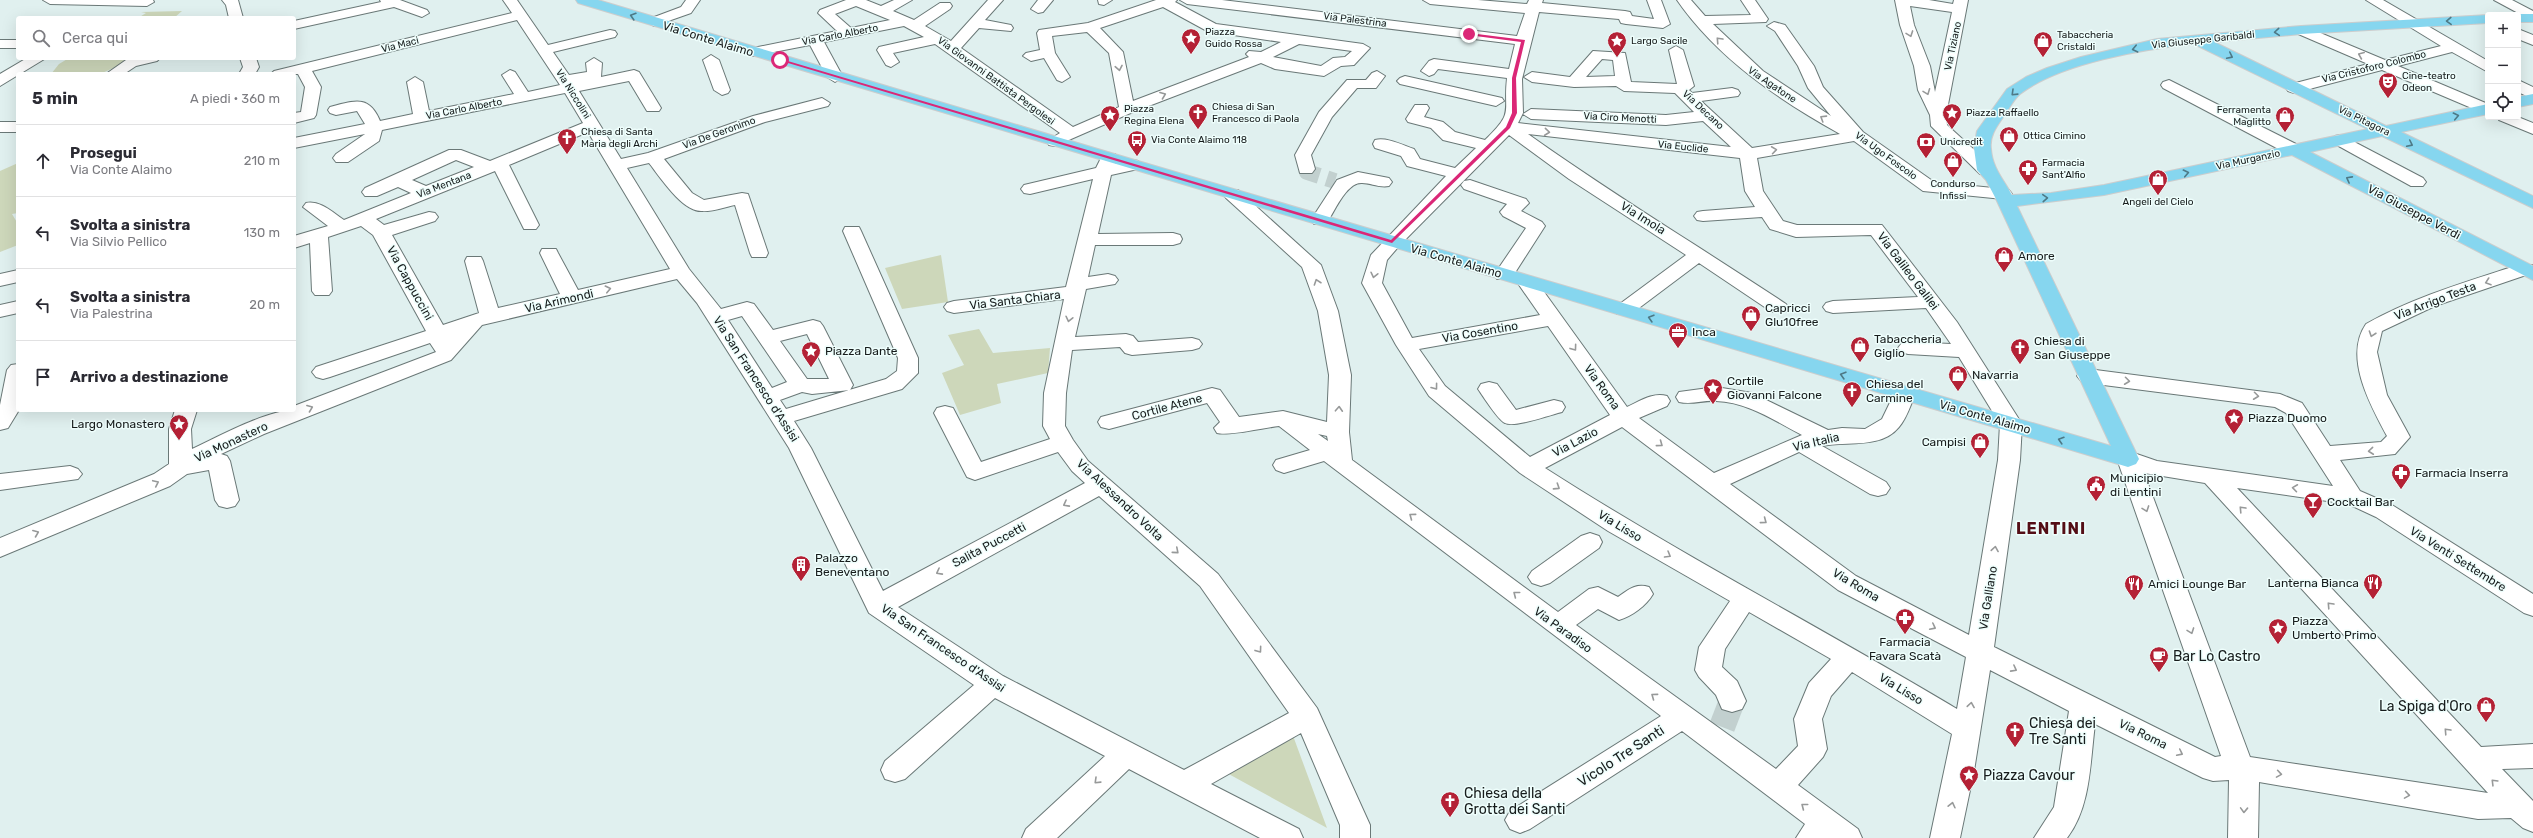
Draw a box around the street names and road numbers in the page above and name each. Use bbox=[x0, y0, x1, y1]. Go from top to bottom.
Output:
street label: Via Palestrina bbox=[1323, 10, 1387, 30]
street label: Via Conte Alaimo bbox=[661, 19, 755, 60]
street label: Via Tiziano bbox=[1942, 20, 1964, 72]
street label: Via Carlo Alberto bbox=[801, 22, 879, 48]
street label: Via Giuseppe Garibaldi bbox=[2151, 29, 2255, 51]
street label: Via Giovanni Battista Pergolesi bbox=[935, 34, 1057, 128]
street label: Via Maci bbox=[380, 35, 420, 55]
street label: Via Cristoforo Colombo bbox=[2321, 48, 2428, 86]
street label: Via Agatone bbox=[1745, 64, 1799, 106]
street label: Via Niccolini bbox=[553, 67, 593, 121]
street label: Via Decano bbox=[1680, 88, 1726, 132]
street label: Via Carlo Alberto bbox=[425, 96, 503, 122]
street label: Via Pitagora bbox=[2336, 103, 2392, 139]
street label: Via Ciro Menotti bbox=[1583, 110, 1657, 126]
street label: Via De Geronimo bbox=[681, 114, 757, 152]
street label: Via Ugo Foscolo bbox=[1853, 129, 1920, 183]
street label: Via Euclide bbox=[1657, 138, 1709, 156]
street label: Via Murganzio bbox=[2215, 147, 2281, 173]
street label: Via Mentana bbox=[415, 169, 473, 201]
street label: Via Giuseppe Verdi bbox=[2365, 182, 2463, 243]
street label: Via Imola bbox=[1618, 199, 1668, 237]
street label: Via Galileo Galilei bbox=[1874, 229, 1942, 313]
street label: Via Conte Alaimo bbox=[1409, 241, 1503, 281]
street label: Via Cappuccini bbox=[384, 243, 436, 323]
street label: Via Arrigo Testa bbox=[2392, 279, 2478, 323]
street label: Via Arimondi bbox=[523, 286, 595, 316]
street label: Via Santa Chiara bbox=[969, 287, 1061, 313]
street label: Via San Francesco d'Assisi bbox=[710, 314, 802, 444]
street label: Via Cosentino bbox=[1441, 318, 1519, 346]
street label: Via Roma bbox=[1581, 362, 1623, 412]
street label: Cortile Atene bbox=[1130, 391, 1204, 423]
street label: Via Conte Alaimo bbox=[1938, 397, 2032, 437]
street label: Via Monastero bbox=[192, 419, 270, 465]
street label: Via Lazio bbox=[1550, 424, 1600, 460]
street label: Via Italia bbox=[1791, 430, 1841, 454]
street label: Via Alessandro Volta bbox=[1074, 456, 1166, 544]
street label: Via Lisso bbox=[1595, 507, 1645, 545]
street label: Salita Puccetti bbox=[950, 520, 1028, 570]
street label: Via Venti Settembre bbox=[2407, 524, 2509, 594]
street label: Via Galliano bbox=[1976, 565, 2000, 631]
street label: Via Roma bbox=[1830, 566, 1882, 604]
street label: Via San Francesco d'Assisi bbox=[878, 601, 1008, 695]
street label: Via Paradiso bbox=[1531, 604, 1595, 656]
street label: Via Lisso bbox=[1876, 670, 1926, 708]
street label: Via Roma bbox=[2116, 716, 2170, 752]
street label: Vicolo Tre Santi bbox=[1574, 722, 1668, 790]

